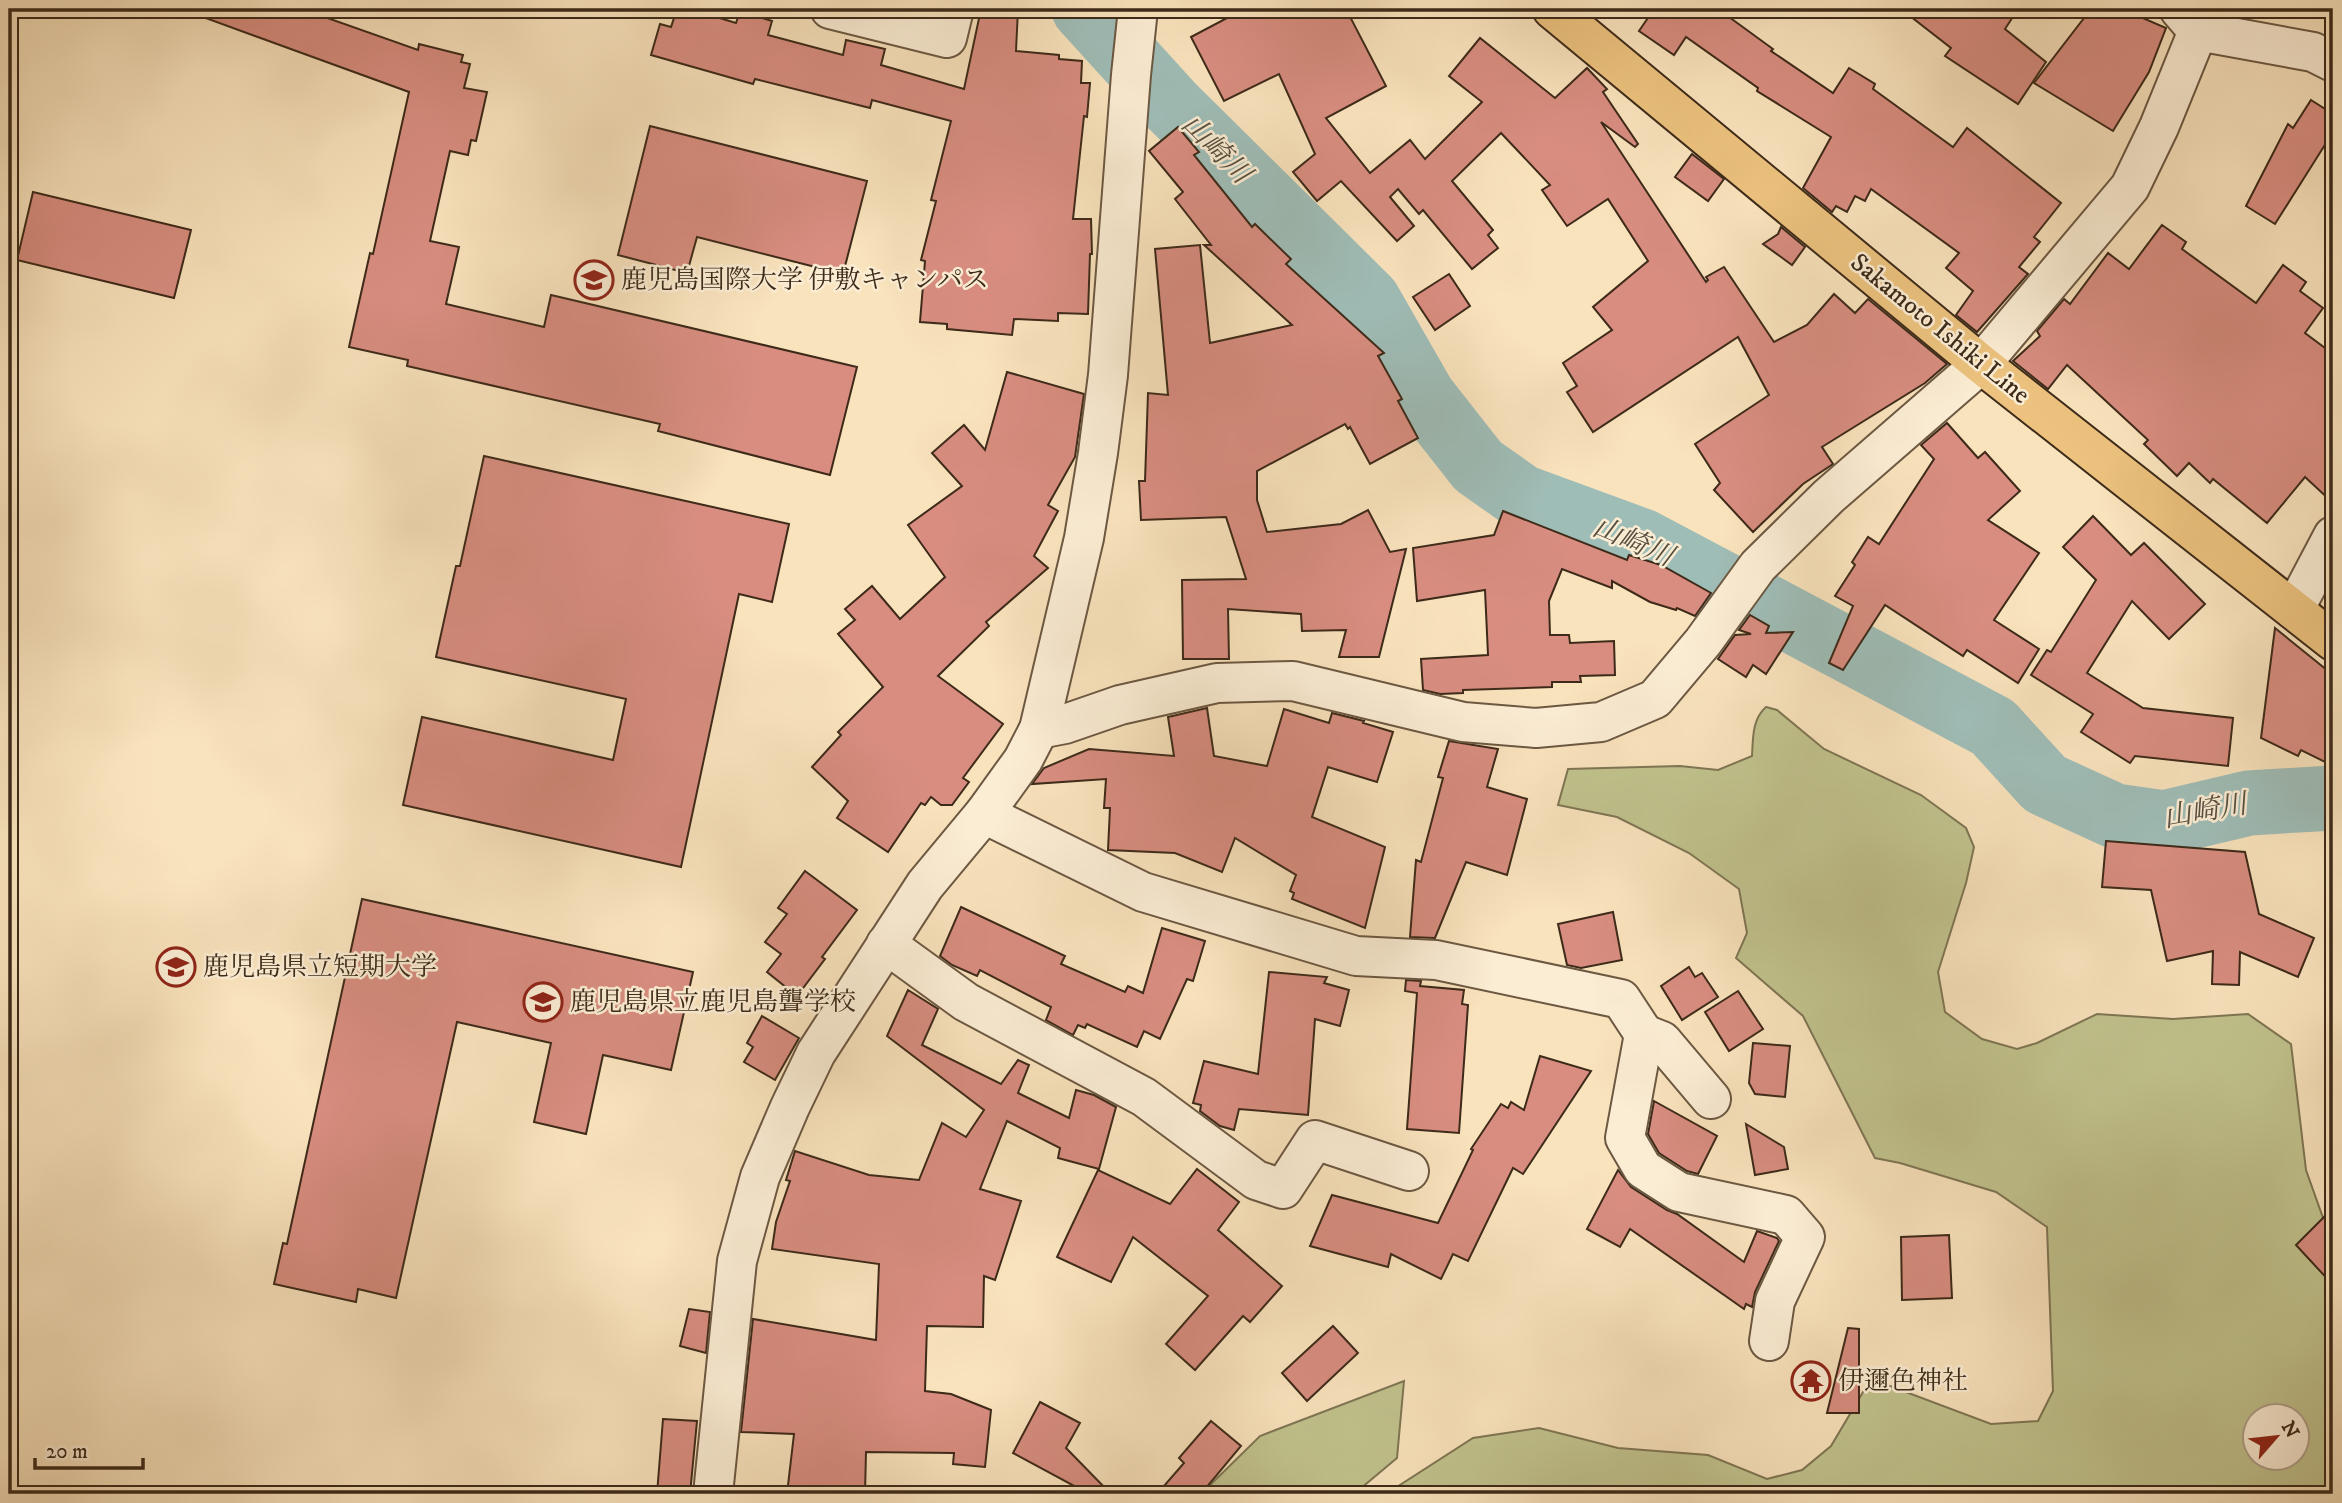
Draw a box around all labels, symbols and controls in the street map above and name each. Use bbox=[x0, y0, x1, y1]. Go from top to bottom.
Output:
water label: 山崎川 bbox=[1174, 107, 1260, 193]
street label: Sakamoto Ishiki Line bbox=[1843, 246, 2037, 412]
school or university icon: 鹿児島国際大学 伊敷キャンパス bbox=[573, 259, 615, 301]
place label: 鹿児島国際大学 伊敷キャンパス bbox=[621, 264, 989, 297]
water label: 山崎川 bbox=[1587, 509, 1681, 576]
water label: 山崎川 bbox=[2161, 786, 2252, 836]
school or university icon: 鹿児島県立短期大学 bbox=[155, 946, 197, 988]
place label: 鹿児島県立短期大学 bbox=[203, 951, 437, 984]
school or university icon: 鹿児島県立鹿児島聾学校 bbox=[522, 981, 564, 1023]
place label: 鹿児島県立鹿児島聾学校 bbox=[570, 986, 856, 1019]
temple icon: 伊邇色神社 bbox=[1790, 1360, 1832, 1402]
place label: 伊邇色神社 bbox=[1838, 1365, 1968, 1398]
north arrow bbox=[2240, 1402, 2310, 1472]
text: N bbox=[2276, 1417, 2304, 1442]
scale bar bbox=[35, 1426, 144, 1470]
text: 20 m bbox=[46, 1439, 88, 1465]

